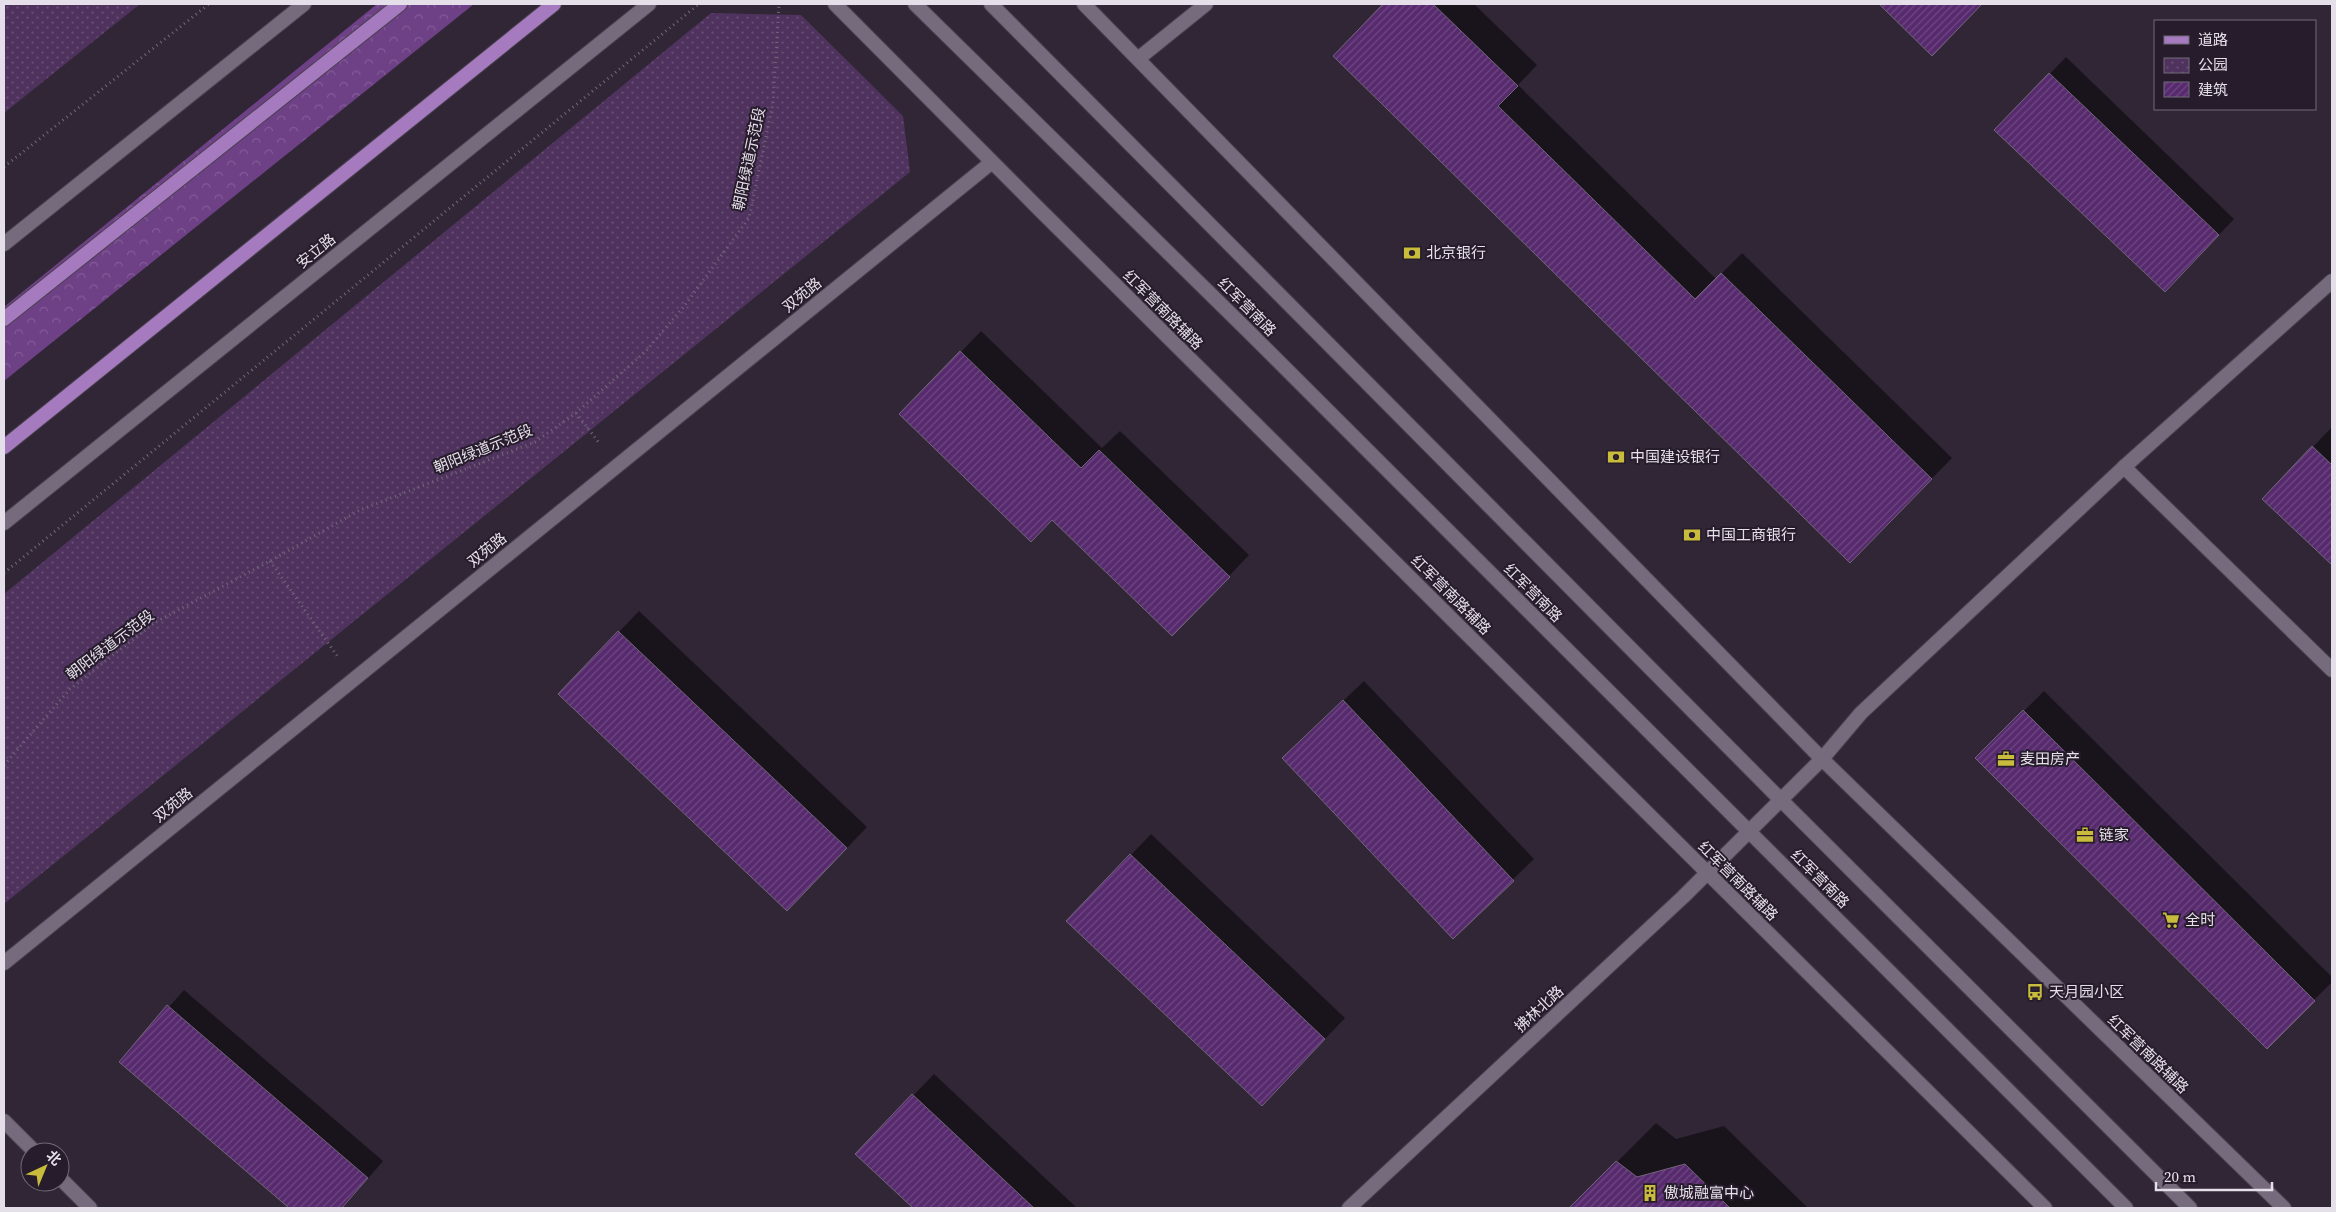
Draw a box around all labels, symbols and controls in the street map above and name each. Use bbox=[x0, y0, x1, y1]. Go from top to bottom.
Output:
legend bbox=[2154, 20, 2316, 110]
text: 道路 bbox=[2198, 29, 2228, 50]
text: 公园 bbox=[2198, 54, 2228, 75]
text: 建筑 bbox=[2198, 79, 2228, 100]
street label: 朝阳绿道示范段 bbox=[727, 105, 770, 212]
street label: 安立路 bbox=[292, 228, 340, 273]
place label: 北京银行 bbox=[1426, 242, 1486, 263]
bank icon: 北京银行 bbox=[1402, 243, 1422, 263]
street label: 红军营南路辅路 bbox=[1119, 265, 1208, 354]
street label: 双苑路 bbox=[778, 272, 826, 317]
street label: 红军营南路 bbox=[1213, 273, 1281, 341]
street label: 朝阳绿道示范段 bbox=[430, 419, 535, 478]
place label: 中国建设银行 bbox=[1630, 446, 1720, 467]
bank icon: 中国建设银行 bbox=[1606, 447, 1626, 467]
place label: 中国工商银行 bbox=[1706, 524, 1796, 545]
bank icon: 中国工商银行 bbox=[1682, 525, 1702, 545]
street label: 双苑路 bbox=[463, 527, 511, 572]
street label: 红军营南路辅路 bbox=[1407, 550, 1496, 639]
street label: 红军营南路 bbox=[1499, 559, 1567, 627]
street label: 朝阳绿道示范段 bbox=[61, 605, 158, 685]
place label: 麦田房产 bbox=[2020, 748, 2080, 769]
office icon: 麦田房产 bbox=[1996, 749, 2016, 769]
street label: 双苑路 bbox=[149, 782, 197, 827]
place label: 链家 bbox=[2099, 824, 2129, 845]
office icon: 链家 bbox=[2075, 825, 2095, 845]
street label: 红军营南路辅路 bbox=[1694, 836, 1783, 925]
street label: 红军营南路 bbox=[1786, 845, 1854, 913]
place label: 全时 bbox=[2185, 909, 2215, 930]
supermarket icon: 全时 bbox=[2161, 910, 2181, 930]
street label: 拂林北路 bbox=[1510, 980, 1568, 1037]
place label: 天月园小区 bbox=[2049, 981, 2124, 1002]
bus stop icon: 天月园小区 bbox=[2025, 982, 2045, 1002]
street label: 红军营南路辅路 bbox=[2103, 1010, 2193, 1098]
north arrow bbox=[20, 1142, 70, 1192]
text: 北 bbox=[42, 1146, 66, 1170]
scale bar bbox=[2156, 1160, 2272, 1192]
text: 20 m bbox=[2164, 1166, 2196, 1187]
place label: 傲城融富中心 bbox=[1664, 1182, 1754, 1203]
building icon: 傲城融富中心 bbox=[1640, 1183, 1660, 1203]

